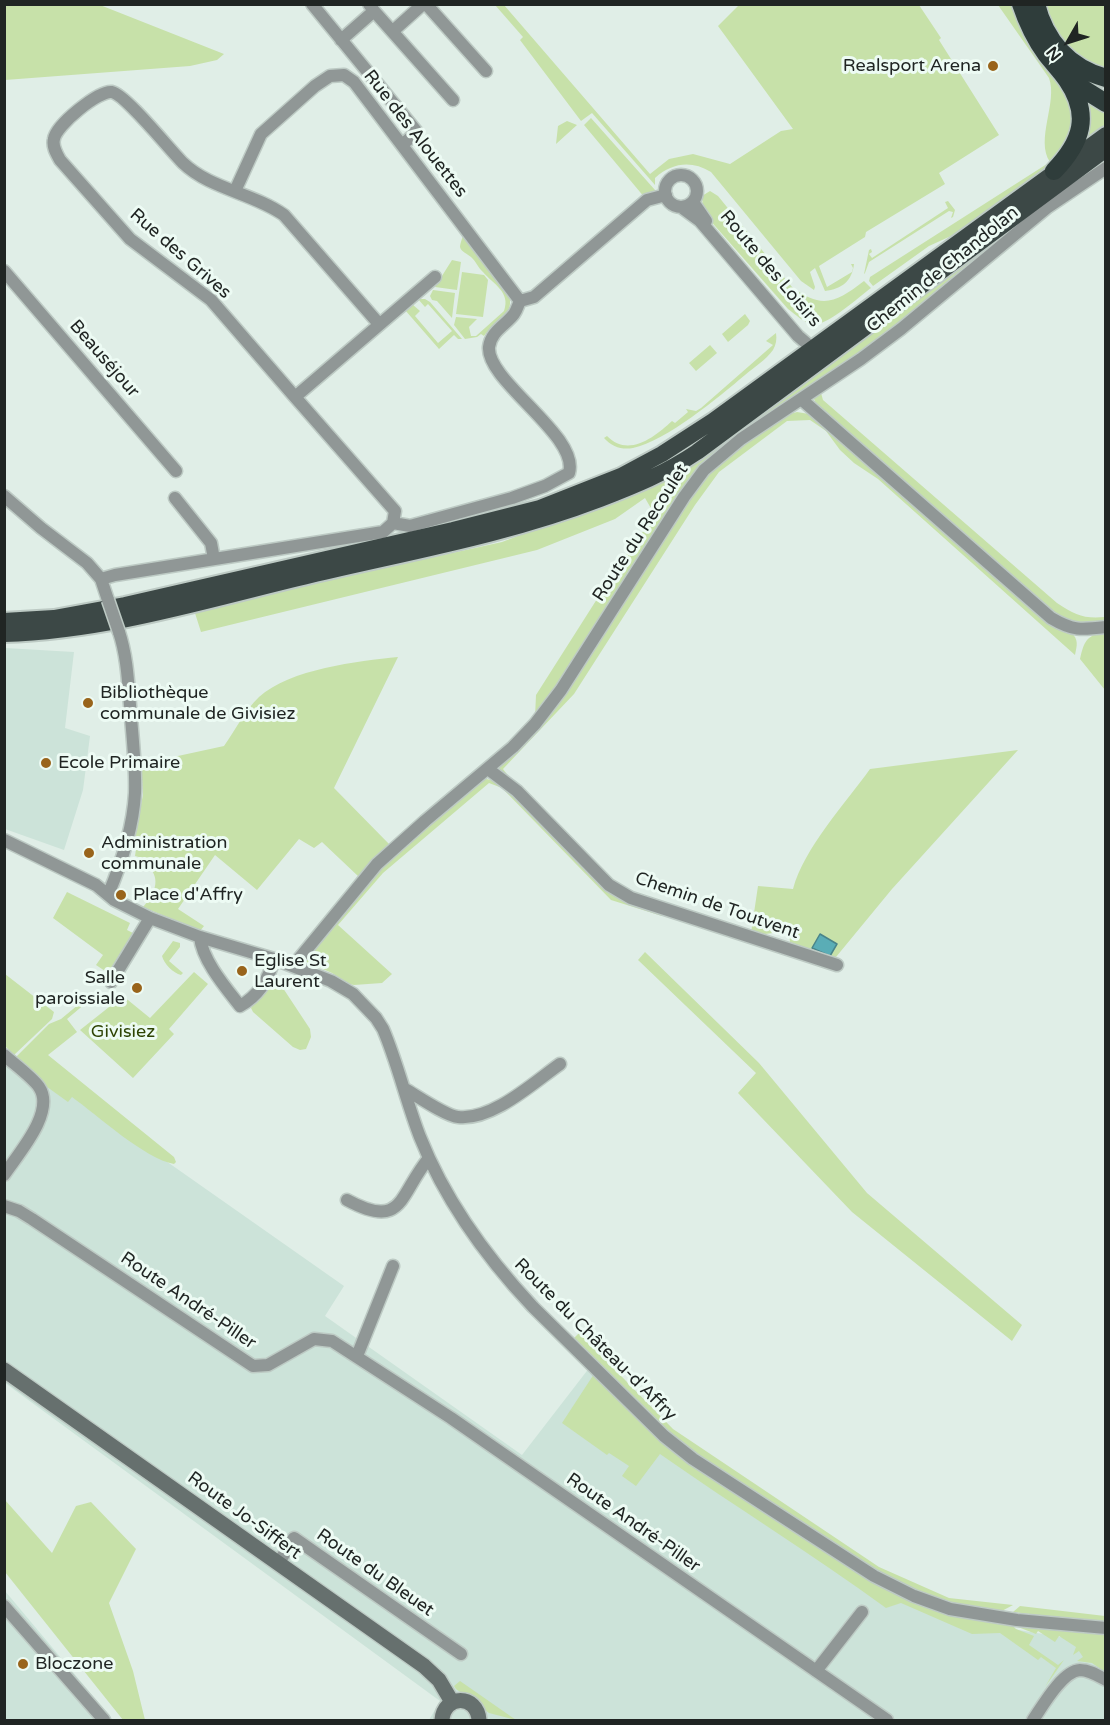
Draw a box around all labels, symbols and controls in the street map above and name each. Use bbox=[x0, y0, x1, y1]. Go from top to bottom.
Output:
north arrow bbox=[1038, 12, 1098, 72]
text: N bbox=[1042, 42, 1066, 65]
place label: Realsport Arena bbox=[843, 55, 981, 77]
marker: Realsport Arena bbox=[986, 59, 1000, 73]
street label: Rue des Alouettes bbox=[359, 66, 471, 202]
street label: Chemin de Chandolan bbox=[863, 202, 1023, 338]
street label: Rue des Grives bbox=[125, 204, 235, 304]
street label: Route des Loisirs bbox=[715, 206, 825, 332]
street label: Beauséjour bbox=[64, 316, 144, 402]
street label: Route du Recoulet bbox=[589, 460, 693, 606]
place label: Bibliothèque communale de Givisiez bbox=[100, 682, 295, 724]
marker: Bibliothèque communale de Givisiez bbox=[81, 696, 95, 710]
place label: Ecole Primaire bbox=[58, 752, 180, 774]
marker: Ecole Primaire bbox=[39, 756, 53, 770]
place label: Administration communale bbox=[101, 832, 228, 874]
marker: Administration communale bbox=[82, 846, 96, 860]
street label: Chemin de Toutvent bbox=[632, 868, 802, 944]
place label: Place d'Affry bbox=[133, 884, 243, 906]
marker: Place d'Affry bbox=[114, 888, 128, 902]
place label: Eglise St Laurent bbox=[254, 950, 327, 992]
marker: Eglise St Laurent bbox=[235, 964, 249, 978]
place label: Salle paroissiale bbox=[35, 967, 125, 1010]
marker: Salle paroissiale bbox=[130, 981, 144, 995]
park label: Givisiez bbox=[91, 1021, 155, 1043]
street label: Route André-Piller bbox=[116, 1248, 260, 1354]
street label: Route du Château-d'Affry bbox=[509, 1254, 681, 1426]
street label: Route Jo-Siffert bbox=[183, 1467, 305, 1565]
street label: Route André-Piller bbox=[562, 1469, 704, 1577]
street label: Route du Bleuet bbox=[312, 1524, 438, 1622]
place label: Bloczone bbox=[35, 1653, 113, 1675]
marker: Bloczone bbox=[16, 1657, 30, 1671]

